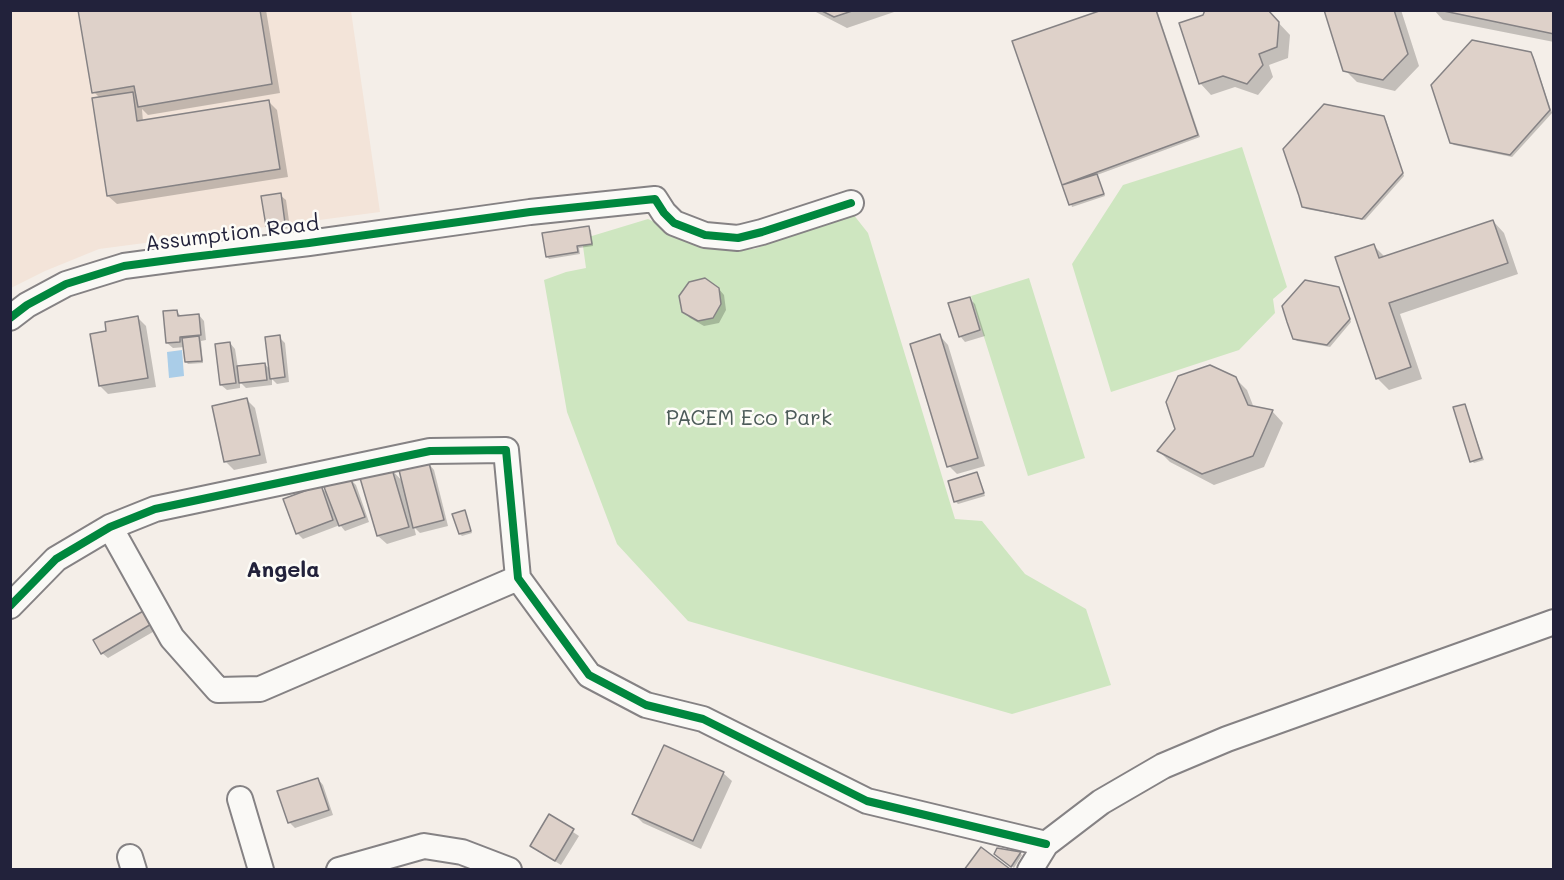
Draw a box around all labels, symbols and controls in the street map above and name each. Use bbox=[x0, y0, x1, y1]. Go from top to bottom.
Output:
street label: Assumption Road bbox=[144, 211, 320, 257]
park label: PACEM Eco Park bbox=[666, 406, 832, 432]
district label: Angela bbox=[246, 557, 320, 583]

